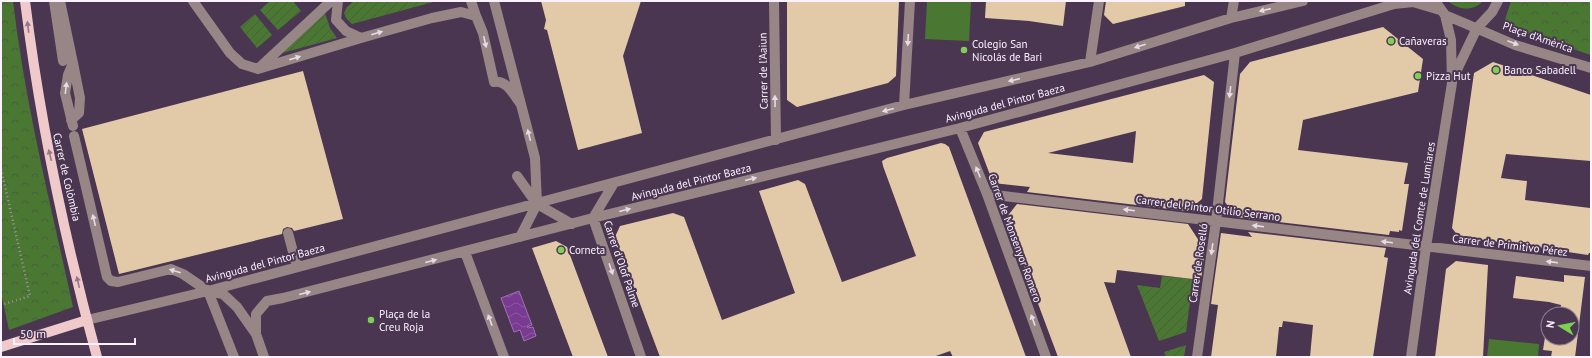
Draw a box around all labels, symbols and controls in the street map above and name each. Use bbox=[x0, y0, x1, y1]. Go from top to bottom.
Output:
one-way arrow bbox=[1259, 7, 1271, 13]
street label: Plaça d'Amèrica bbox=[1501, 18, 1575, 56]
one-way arrow bbox=[25, 21, 31, 33]
one-way arrow bbox=[371, 30, 383, 36]
street label: Carrer de l'Aaiun bbox=[755, 32, 771, 110]
one-way arrow bbox=[905, 34, 911, 47]
place label: Cañaveras bbox=[1399, 34, 1447, 48]
one-way arrow bbox=[482, 36, 488, 48]
marker: Cañaveras bbox=[1386, 36, 1396, 46]
place label: Colegio San Nicolás de Bari bbox=[972, 37, 1042, 64]
one-way arrow bbox=[1507, 41, 1519, 47]
one-way arrow bbox=[1134, 44, 1146, 50]
marker: Colegio San Nicolás de Bari bbox=[959, 45, 969, 55]
one-way arrow bbox=[290, 55, 302, 61]
place label: Banco Sabadell bbox=[1504, 63, 1577, 77]
marker: Banco Sabadell bbox=[1491, 65, 1501, 75]
place label: Pizza Hut bbox=[1426, 69, 1471, 83]
marker: Pizza Hut bbox=[1413, 71, 1423, 81]
one-way arrow bbox=[1008, 77, 1021, 83]
street label: Avinguda del Pintor Baeza bbox=[944, 80, 1066, 126]
one-way arrow bbox=[63, 82, 69, 94]
one-way arrow bbox=[1227, 86, 1234, 98]
one-way arrow bbox=[772, 94, 778, 107]
one-way arrow bbox=[882, 107, 894, 113]
one-way arrow bbox=[525, 129, 531, 141]
street label: Carrer de Colòmbia bbox=[50, 132, 84, 222]
street label: Avinguda del Comte de Lumiares bbox=[1400, 140, 1438, 295]
one-way arrow bbox=[46, 149, 52, 161]
street label: Avinguda del Pintor Baeza bbox=[630, 160, 752, 204]
one-way arrow bbox=[975, 166, 981, 178]
street label: Carrer de Monsenyor Romero bbox=[985, 172, 1045, 305]
one-way arrow bbox=[745, 176, 757, 182]
street label: Carrer del Pintor Otilio Serrano bbox=[1135, 192, 1281, 224]
one-way arrow bbox=[619, 207, 631, 213]
one-way arrow bbox=[1123, 207, 1135, 214]
one-way arrow bbox=[91, 214, 97, 226]
street label: Carrer d'Olof Palme bbox=[601, 219, 644, 310]
street label: Carrer de Roselló bbox=[1185, 222, 1211, 304]
one-way arrow bbox=[1252, 223, 1264, 229]
street label: Carrer de Primitivo Pérez bbox=[1451, 231, 1569, 259]
one-way arrow bbox=[1381, 238, 1393, 245]
street label: Avinguda del Pintor Baeza bbox=[204, 240, 326, 286]
place label: Corneta bbox=[569, 243, 605, 257]
one-way arrow bbox=[1209, 243, 1215, 255]
marker: Corneta bbox=[556, 245, 566, 255]
one-way arrow bbox=[425, 257, 438, 263]
one-way arrow bbox=[1546, 258, 1558, 265]
one-way arrow bbox=[608, 263, 614, 275]
one-way arrow bbox=[169, 268, 181, 274]
one-way arrow bbox=[75, 276, 81, 288]
one-way arrow bbox=[299, 289, 311, 295]
north arrow bbox=[1540, 306, 1580, 346]
place label: Plaça de la Creu Roja bbox=[379, 307, 430, 334]
one-way arrow bbox=[487, 314, 493, 326]
one-way arrow bbox=[1030, 314, 1036, 326]
marker: Plaça de la Creu Roja bbox=[366, 315, 376, 325]
text: N bbox=[1543, 319, 1558, 329]
scale bar bbox=[14, 320, 135, 346]
text: 50 m bbox=[20, 326, 46, 341]

